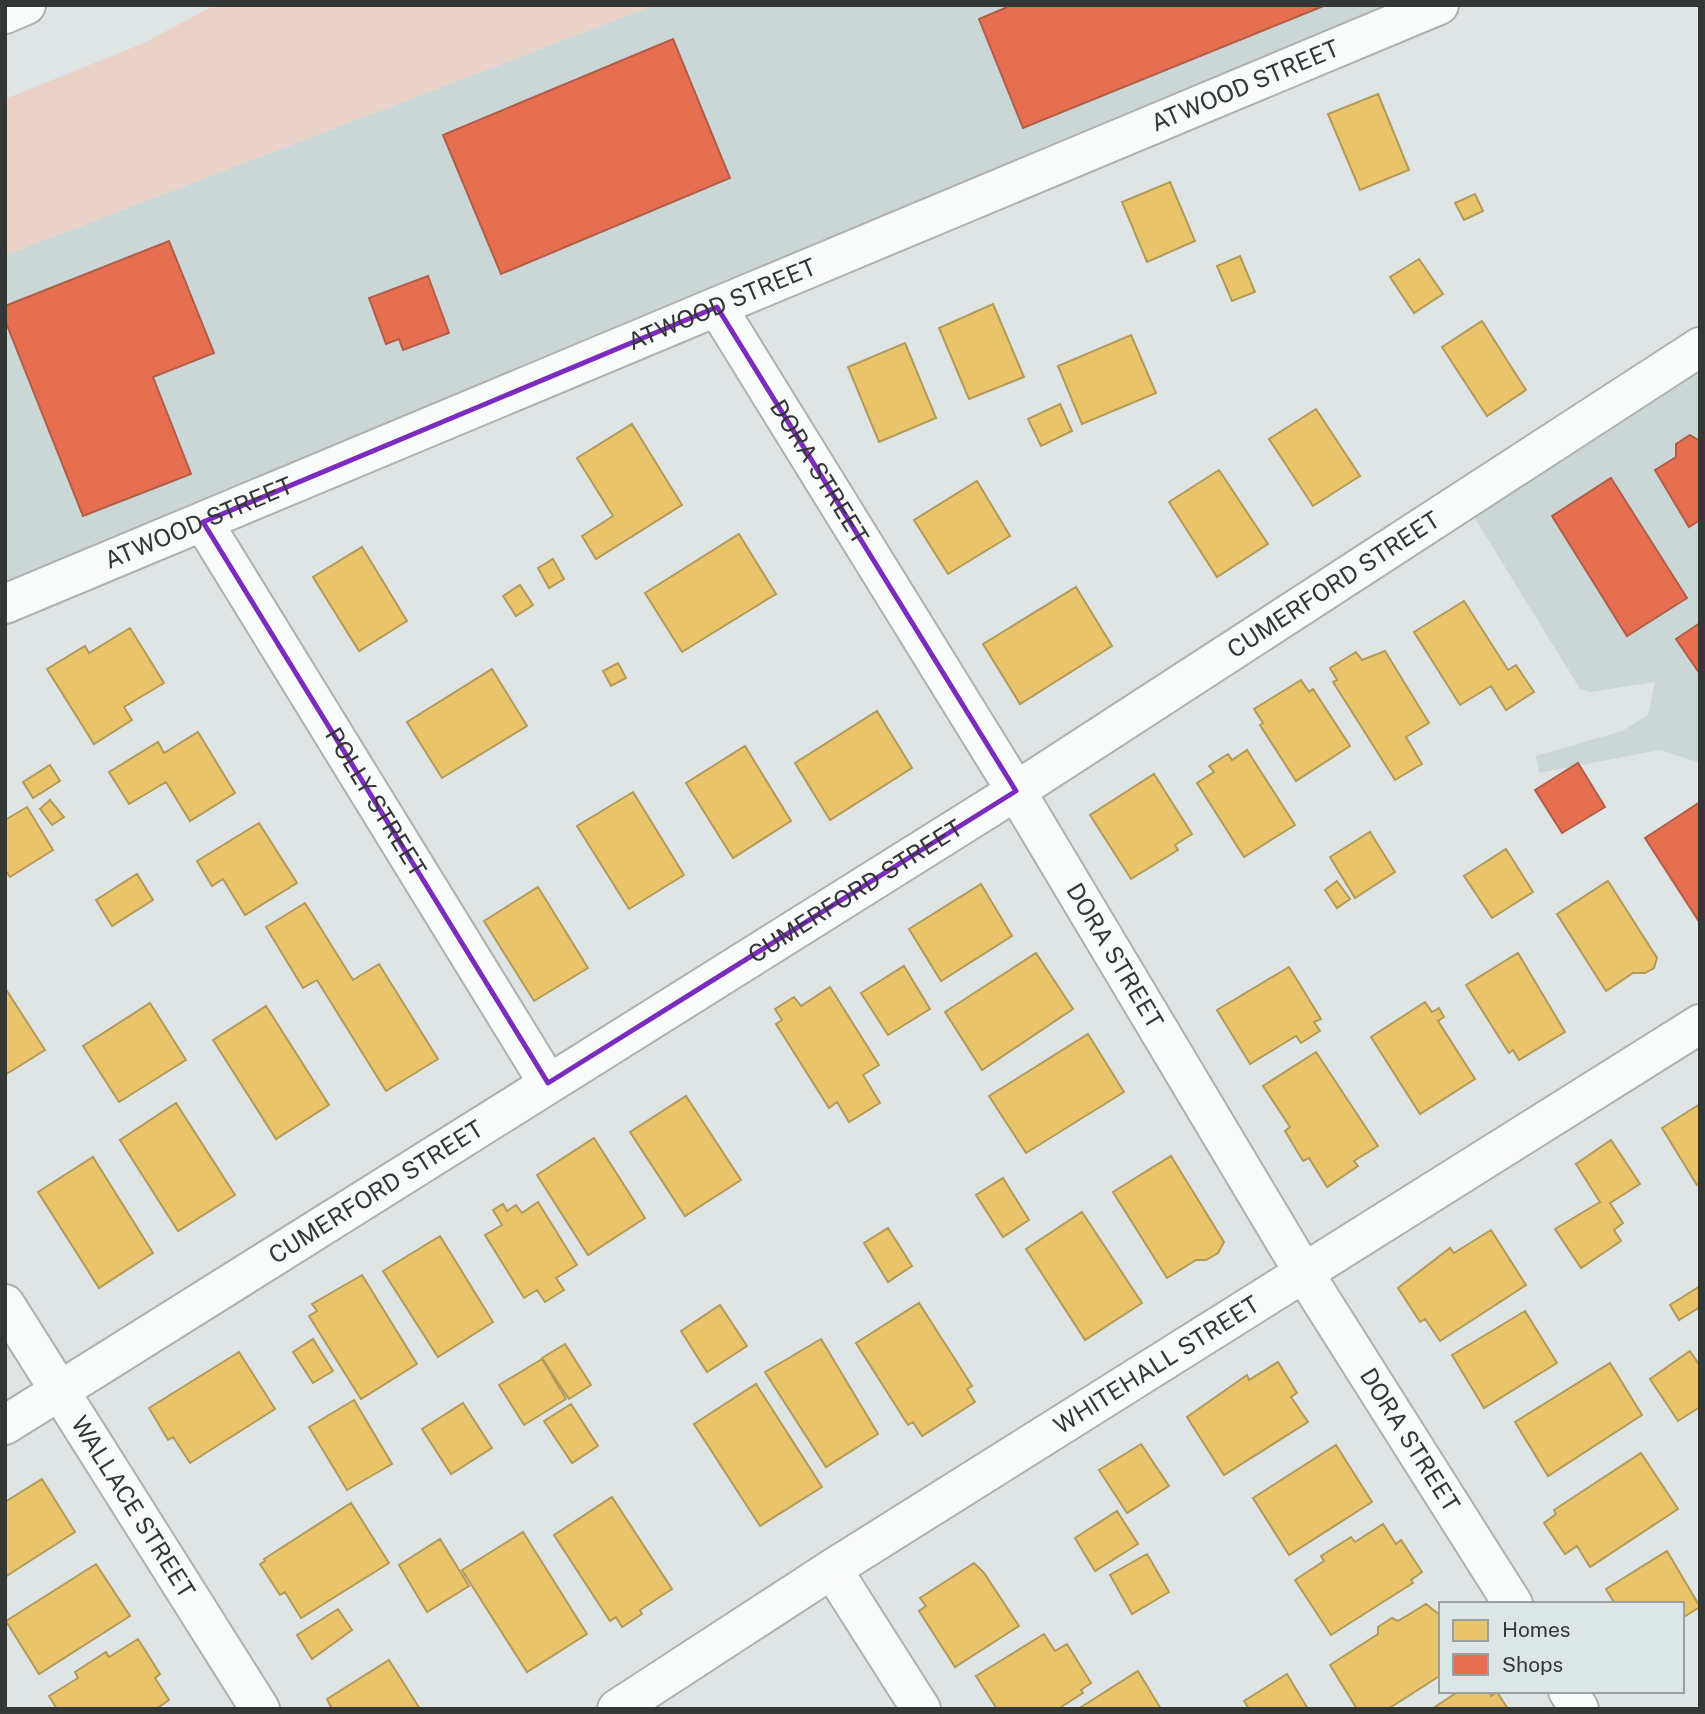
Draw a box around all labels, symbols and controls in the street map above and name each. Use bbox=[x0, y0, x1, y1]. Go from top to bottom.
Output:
street label: ATWOOD STREET bbox=[1147, 33, 1343, 137]
street label: ATWOOD STREET bbox=[623, 252, 820, 355]
street label: DORA STREET bbox=[765, 394, 875, 549]
street label: ATWOOD STREET bbox=[100, 470, 297, 574]
street label: CUMERFORD STREET bbox=[1222, 505, 1444, 663]
street label: POLLY STREET bbox=[320, 722, 433, 881]
street label: CUMERFORD STREET bbox=[743, 813, 967, 968]
street label: DORA STREET bbox=[1061, 878, 1170, 1033]
street label: CUMERFORD STREET bbox=[263, 1114, 488, 1269]
street label: WHITEHALL STREET bbox=[1048, 1289, 1264, 1439]
street label: DORA STREET bbox=[1355, 1363, 1466, 1516]
street label: WALLACE STREET bbox=[66, 1410, 201, 1603]
legend bbox=[1439, 1602, 1684, 1693]
text: Homes bbox=[1502, 1617, 1570, 1642]
text: Shops bbox=[1502, 1652, 1563, 1677]

